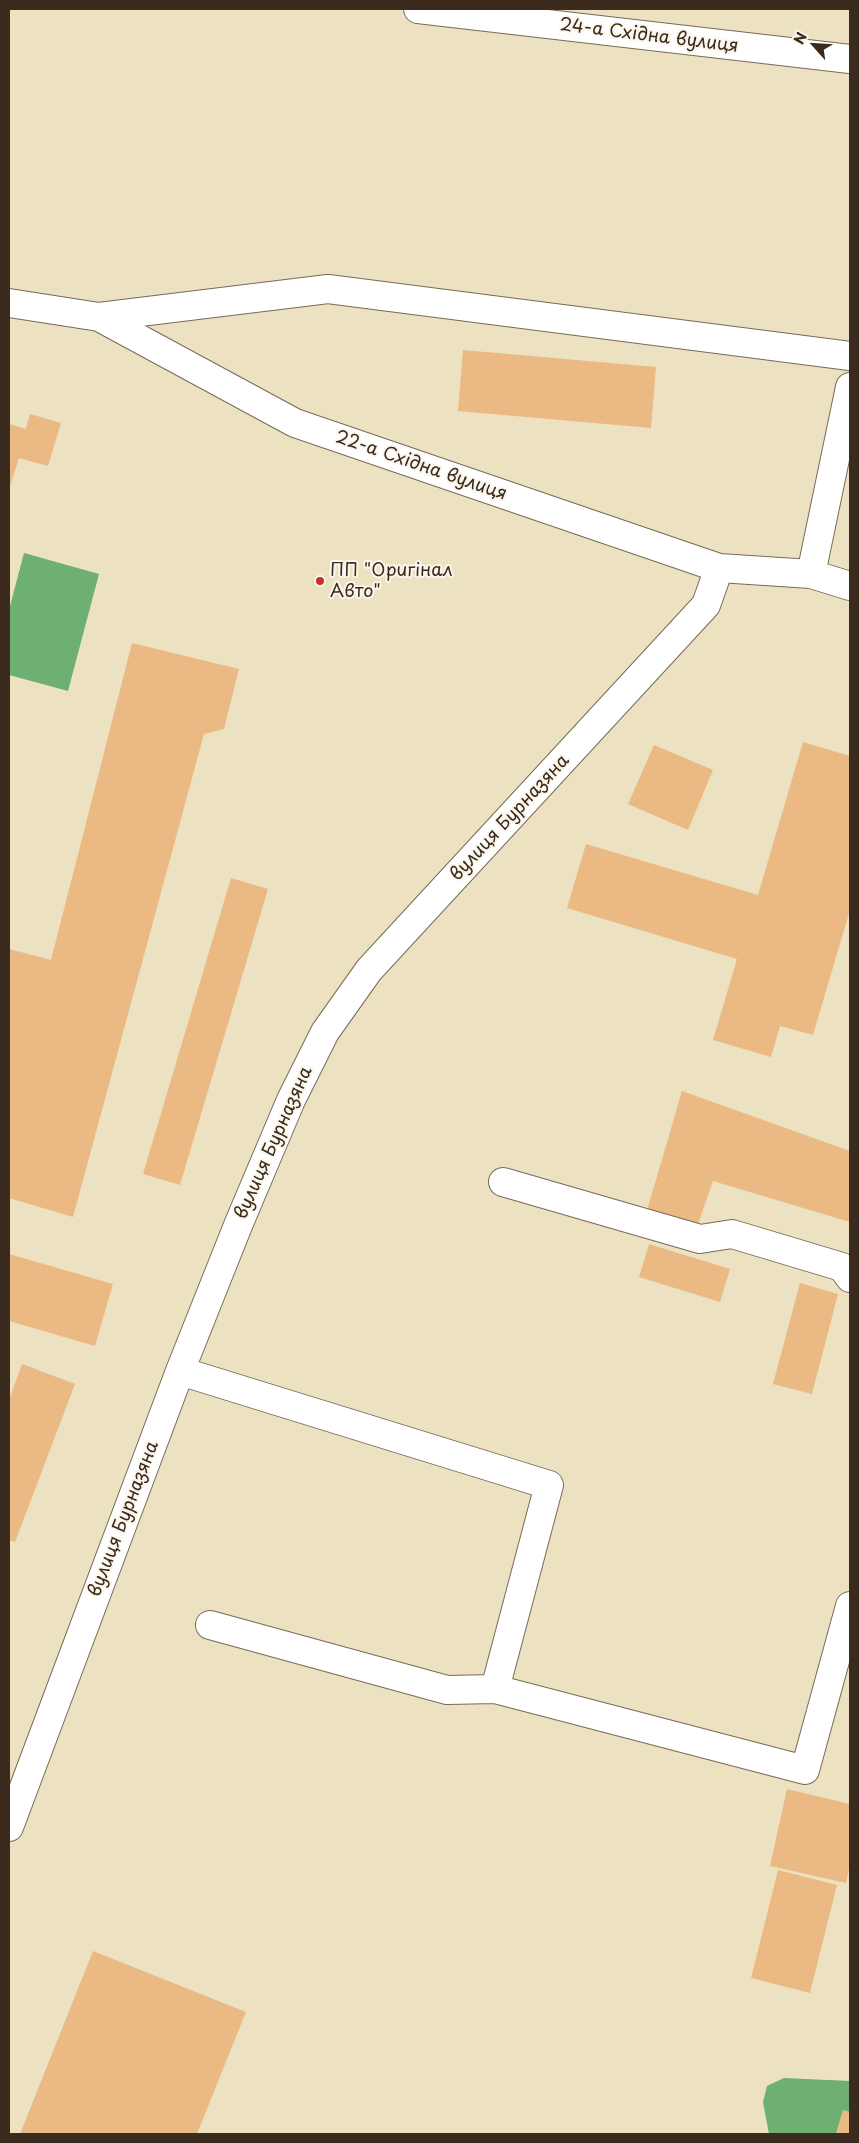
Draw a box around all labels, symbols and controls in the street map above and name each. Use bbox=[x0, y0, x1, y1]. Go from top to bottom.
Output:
street label: 24-а Східна вулиця bbox=[558, 14, 740, 58]
north arrow bbox=[789, 20, 839, 70]
text: N bbox=[788, 29, 812, 48]
street label: 22-а Східна вулиця bbox=[332, 427, 510, 505]
place label: ПП "Оригінал Авто" bbox=[330, 560, 453, 602]
marker: ПП "Оригінал Авто" bbox=[314, 575, 326, 587]
street label: вулиця Бурназяна bbox=[446, 750, 574, 886]
street label: вулиця Бурназяна bbox=[231, 1063, 317, 1223]
street label: вулиця Бурназяна bbox=[84, 1438, 164, 1600]

